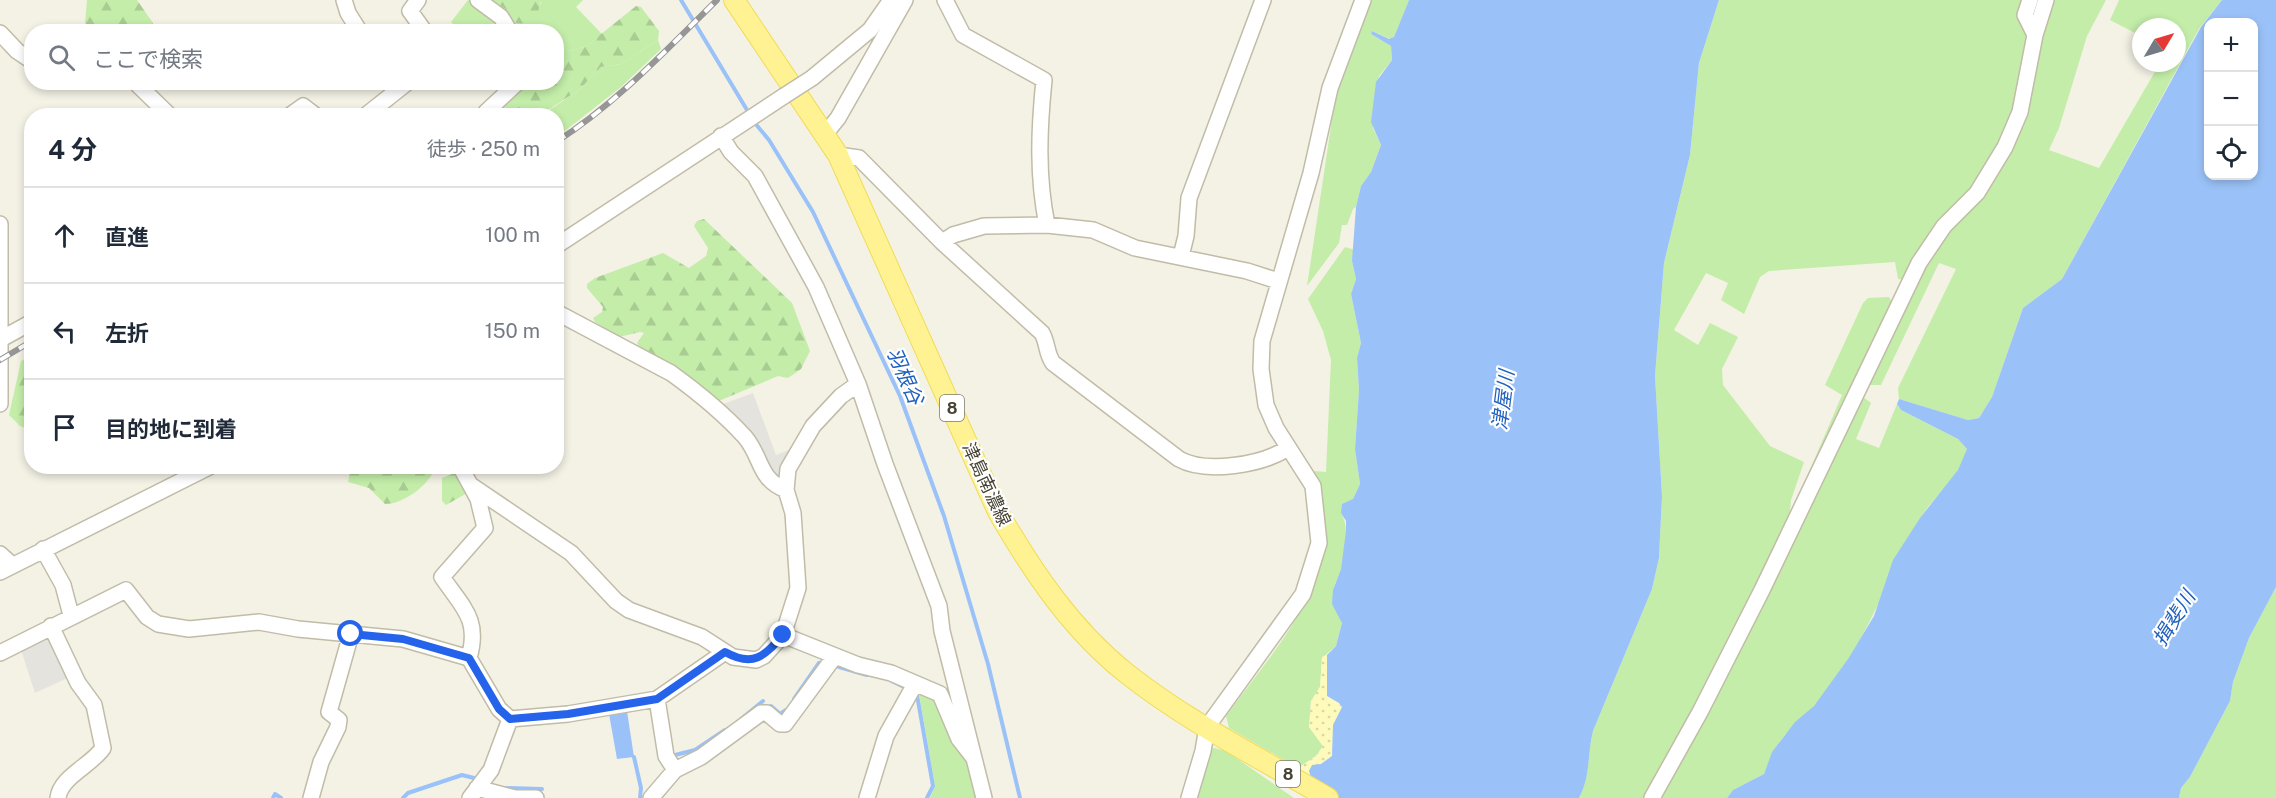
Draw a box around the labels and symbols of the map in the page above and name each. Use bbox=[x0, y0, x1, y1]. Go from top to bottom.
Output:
north arrow bbox=[2132, 18, 2186, 72]
water label: 羽根谷 bbox=[882, 344, 929, 410]
water label: 津屋川 bbox=[1487, 367, 1519, 431]
road number: 8 bbox=[940, 395, 964, 421]
street label: 津島南濃線 bbox=[958, 439, 1016, 529]
water label: 揖斐川 bbox=[2148, 585, 2201, 650]
route start bbox=[337, 620, 363, 646]
route end bbox=[769, 621, 795, 647]
road number: 8 bbox=[1276, 761, 1300, 787]

